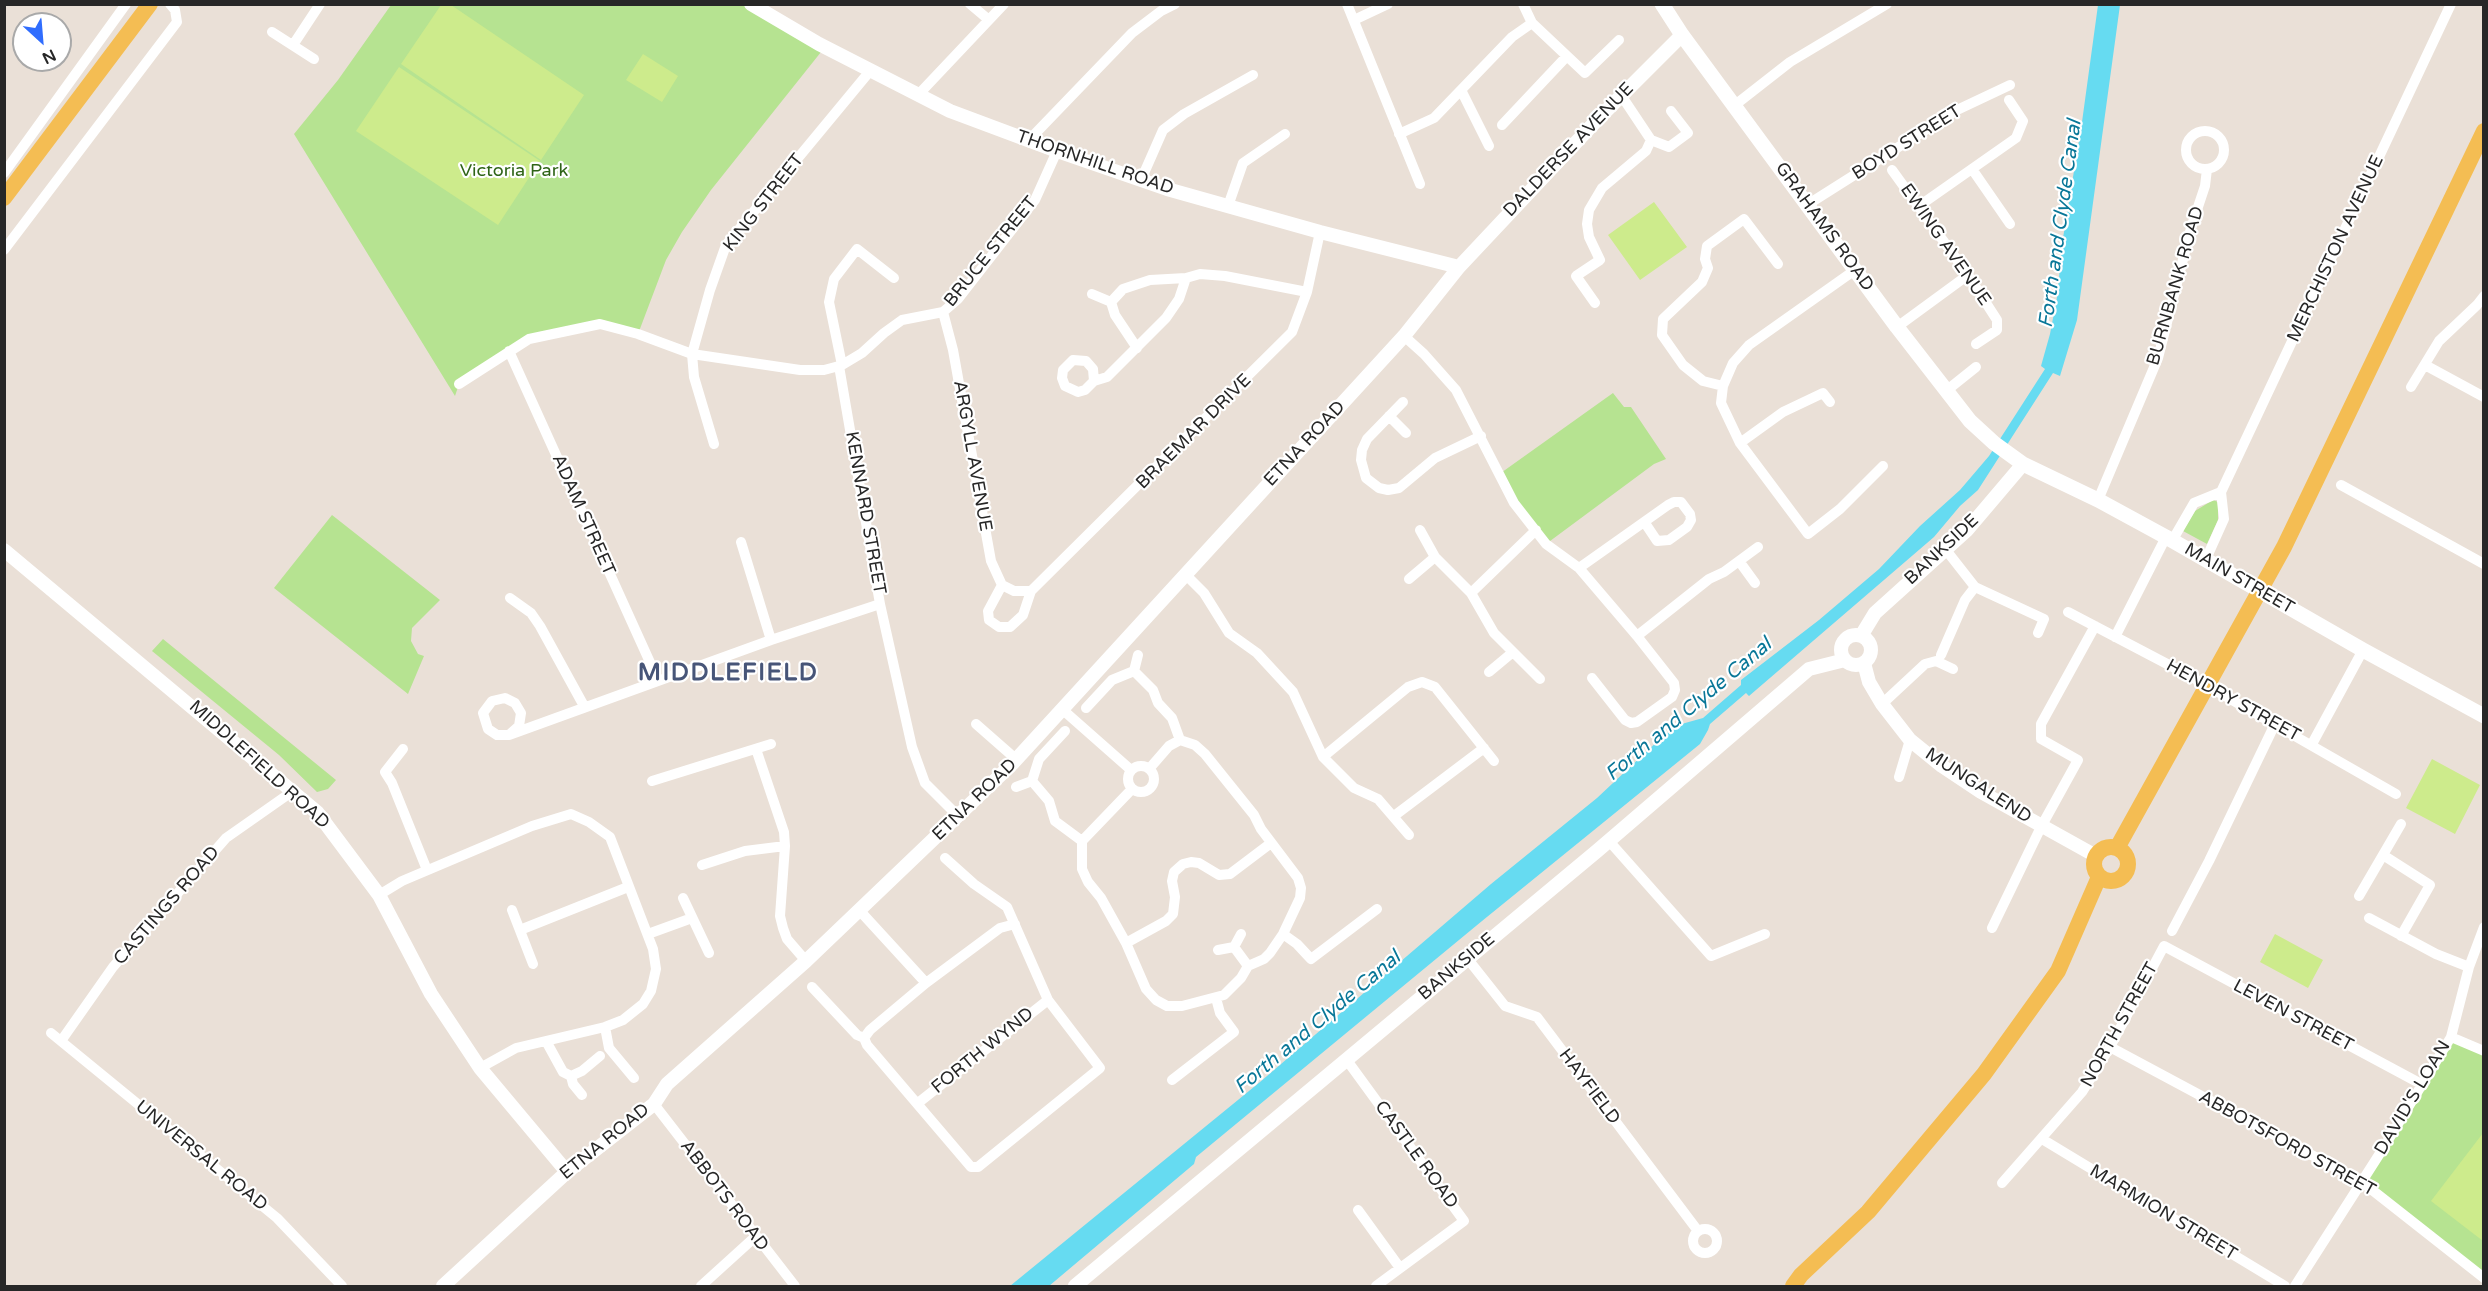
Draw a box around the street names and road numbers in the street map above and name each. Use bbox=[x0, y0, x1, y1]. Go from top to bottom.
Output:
street label: DALDERSE AVENUE bbox=[1499, 78, 1639, 222]
street label: BOYD STREET bbox=[1849, 101, 1965, 185]
street label: THORNHILL ROAD bbox=[1014, 126, 1176, 200]
street label: KING STREET bbox=[719, 150, 809, 256]
street label: MERCHISTON AVENUE bbox=[2283, 152, 2389, 346]
street label: GRAHAMS ROAD bbox=[1770, 158, 1878, 296]
street label: EWING AVENUE bbox=[1895, 180, 1995, 310]
street label: BRUCE STREET bbox=[940, 192, 1042, 312]
street label: BURNBANK ROAD bbox=[2143, 204, 2209, 368]
street label: BRAEMAR DRIVE bbox=[1132, 370, 1256, 494]
street label: ARGYLL AVENUE bbox=[948, 379, 996, 533]
street label: ETNA ROAD bbox=[1260, 397, 1350, 491]
street label: KENNARD STREET bbox=[840, 430, 890, 596]
street label: ADAM STREET bbox=[547, 451, 619, 579]
street label: BANKSIDE bbox=[1900, 510, 1984, 590]
street label: MAIN STREET bbox=[2180, 539, 2298, 619]
street label: HENDRY STREET bbox=[2162, 655, 2304, 747]
street label: MIDDLEFIELD ROAD bbox=[184, 696, 334, 834]
street label: MUNGALEND bbox=[1921, 744, 2035, 828]
street label: ETNA ROAD bbox=[928, 754, 1022, 846]
street label: CASTINGS ROAD bbox=[110, 842, 224, 970]
street label: BANKSIDE bbox=[1414, 929, 1500, 1005]
street label: NORTH STREET bbox=[2077, 959, 2163, 1091]
street label: LEVEN STREET bbox=[2229, 975, 2357, 1057]
street label: FORTH WYND bbox=[928, 1003, 1038, 1099]
street label: DAVID'S LOAN bbox=[2370, 1037, 2456, 1159]
street label: HAYFIELD bbox=[1554, 1045, 1624, 1129]
street label: ABBOTSFORD STREET bbox=[2195, 1086, 2379, 1202]
street label: UNIVERSAL ROAD bbox=[131, 1096, 271, 1216]
street label: CASTLE ROAD bbox=[1370, 1097, 1462, 1213]
street label: ETNA ROAD bbox=[556, 1099, 654, 1185]
street label: ABBOTS ROAD bbox=[675, 1136, 773, 1256]
street label: MARMION STREET bbox=[2085, 1160, 2241, 1266]

